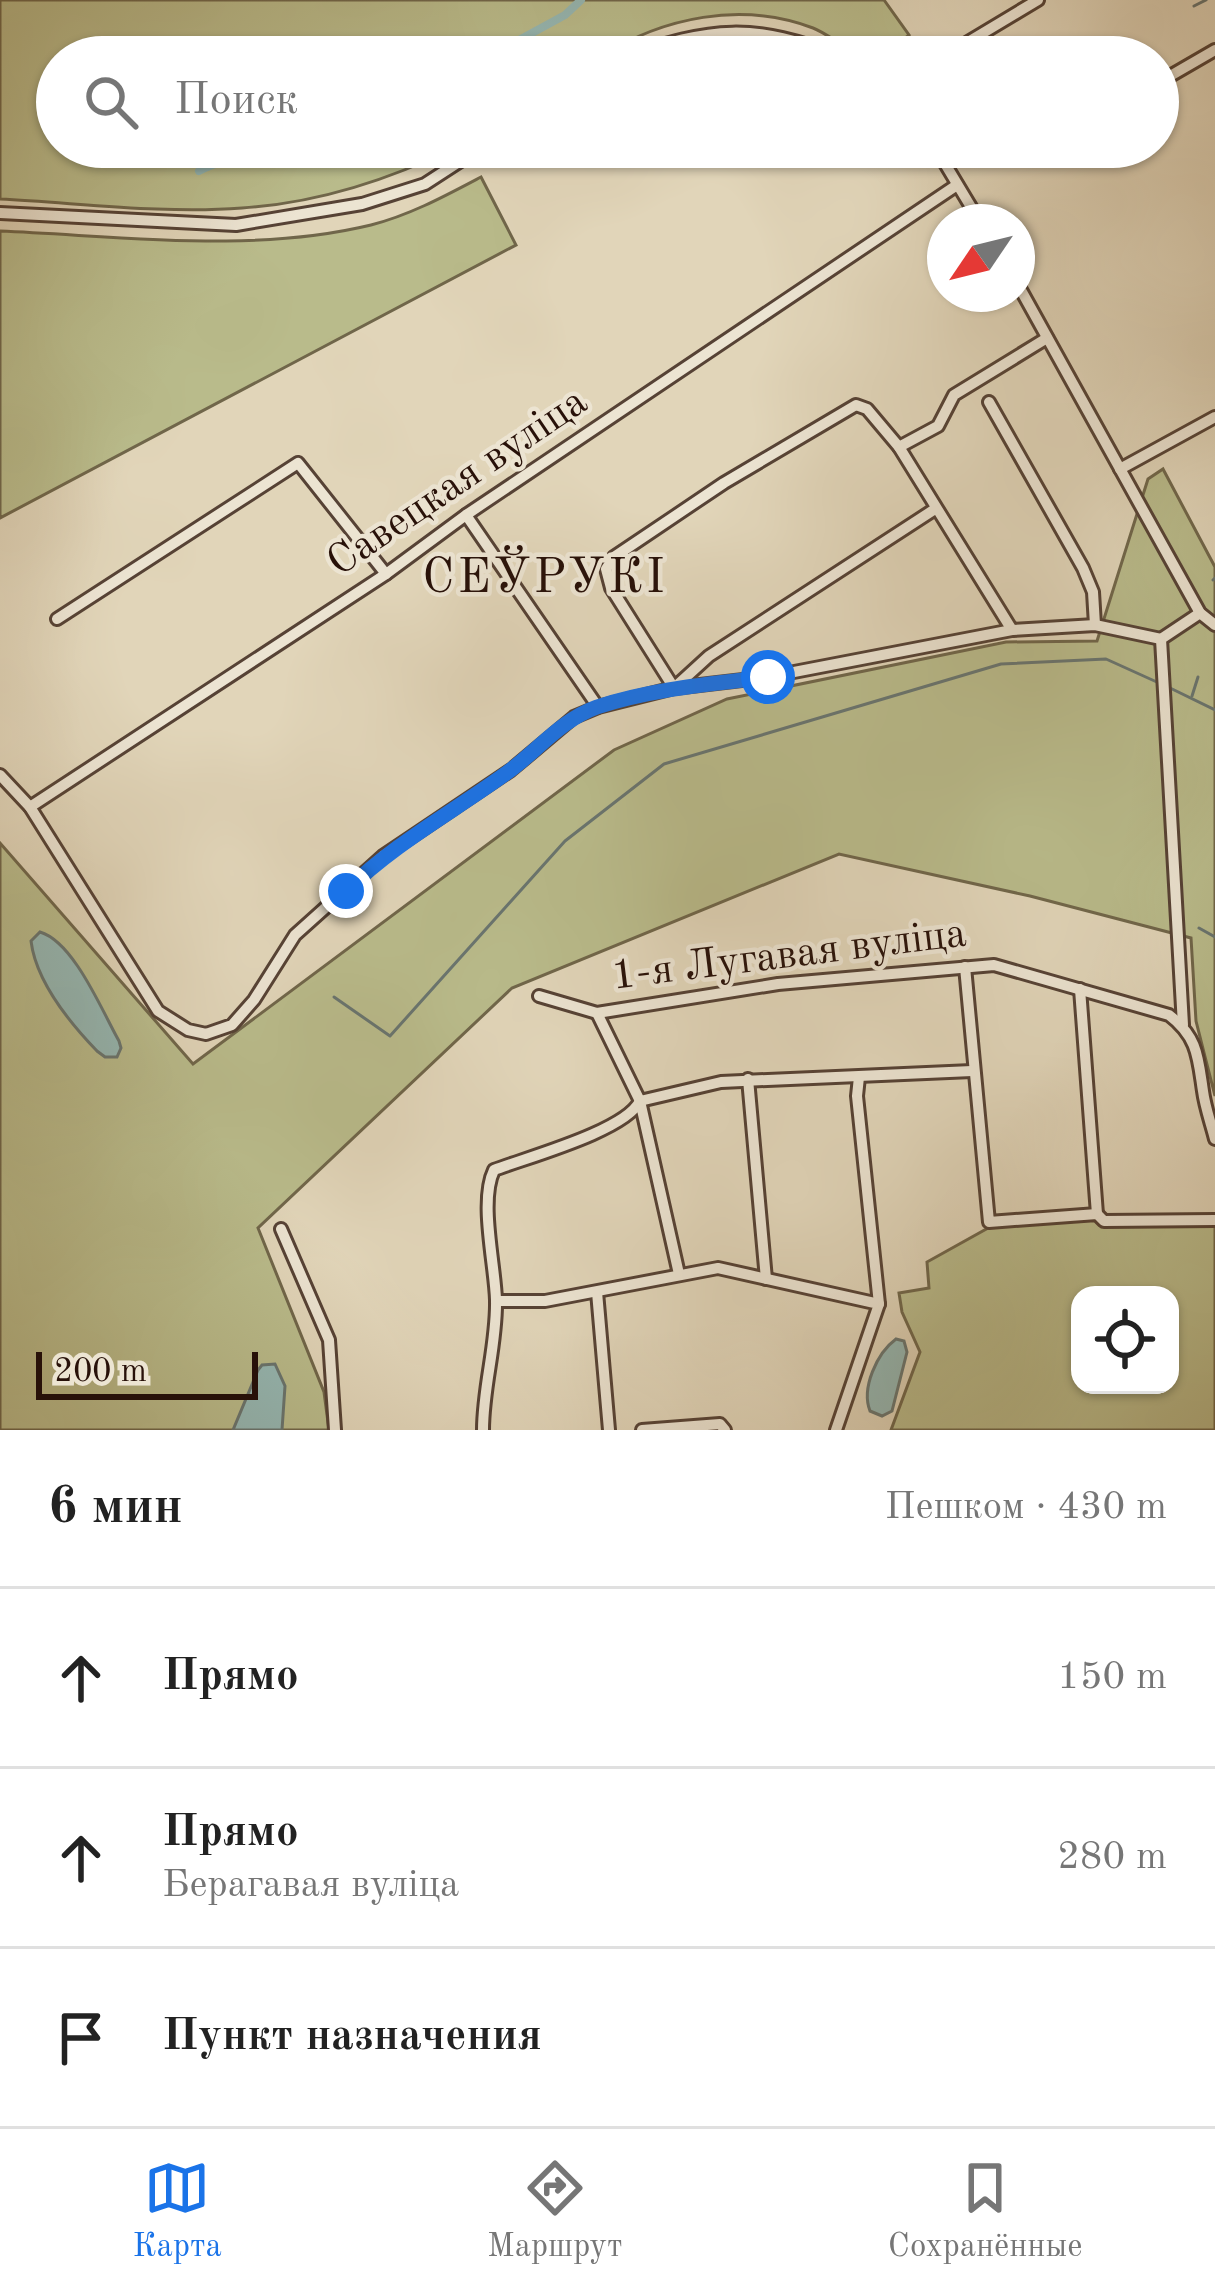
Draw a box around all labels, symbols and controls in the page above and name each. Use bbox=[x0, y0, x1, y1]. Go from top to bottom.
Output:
search box bbox=[36, 36, 1179, 168]
icon: search bbox=[78, 69, 144, 135]
text: Поиск bbox=[174, 79, 298, 124]
north arrow bbox=[927, 204, 1035, 312]
street label: Савецкая вуліца bbox=[321, 381, 595, 585]
district label: СЕЎРУКІ bbox=[422, 545, 668, 603]
route start bbox=[741, 650, 795, 704]
route end bbox=[319, 864, 373, 918]
street label: 1-я Лугавая вуліца bbox=[609, 913, 969, 999]
map controls bbox=[1071, 1286, 1179, 1394]
button: locate bbox=[1071, 1286, 1179, 1394]
scale bar bbox=[36, 1346, 258, 1399]
text: 200 m bbox=[54, 1356, 147, 1389]
text: 6 мин bbox=[48, 1483, 183, 1534]
text: Пешком · 430 m bbox=[885, 1488, 1167, 1527]
icon: ahead bbox=[48, 1645, 114, 1711]
text: Прямо bbox=[162, 1655, 299, 1700]
text: 150 m bbox=[1057, 1658, 1167, 1697]
text: Прямо bbox=[162, 1811, 299, 1856]
icon: ahead bbox=[48, 1825, 114, 1891]
text: 280 m bbox=[1057, 1838, 1167, 1877]
text: Берагавая вуліца bbox=[162, 1866, 459, 1905]
icon: arrive bbox=[48, 2005, 114, 2071]
text: Пункт назначения bbox=[162, 2015, 542, 2060]
tab: Карта bbox=[133, 2155, 222, 2268]
tab: Маршрут bbox=[487, 2155, 623, 2268]
tab: Сохранённые bbox=[888, 2155, 1082, 2268]

